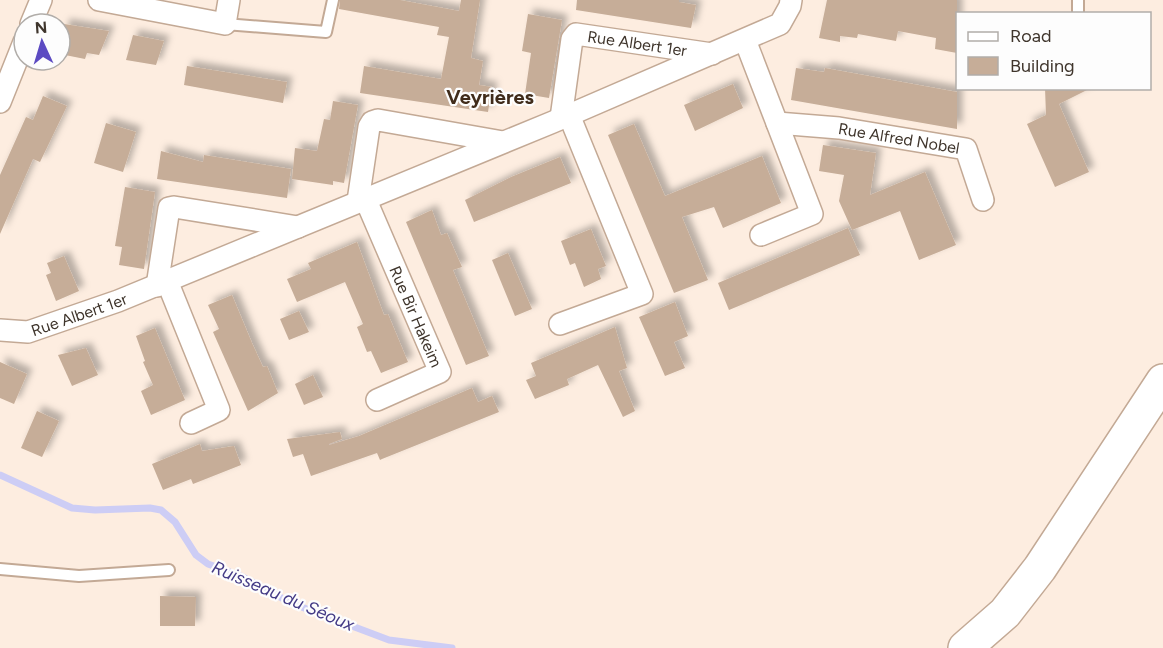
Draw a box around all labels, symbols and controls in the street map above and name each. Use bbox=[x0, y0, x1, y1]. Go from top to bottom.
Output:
north arrow bbox=[12, 12, 72, 72]
legend bbox=[956, 12, 1151, 90]
text: N bbox=[34, 18, 48, 37]
text: Road bbox=[1010, 25, 1051, 47]
street label: Rue Albert 1er bbox=[586, 27, 689, 60]
text: Building bbox=[1010, 55, 1075, 77]
district label: Veyrières bbox=[446, 85, 534, 109]
street label: Rue Alfred Nobel bbox=[837, 119, 961, 158]
street label: Rue Bir Hakeim bbox=[385, 263, 446, 370]
street label: Rue Albert 1er bbox=[29, 289, 131, 340]
water label: Ruisseau du Séoux bbox=[209, 556, 358, 636]

